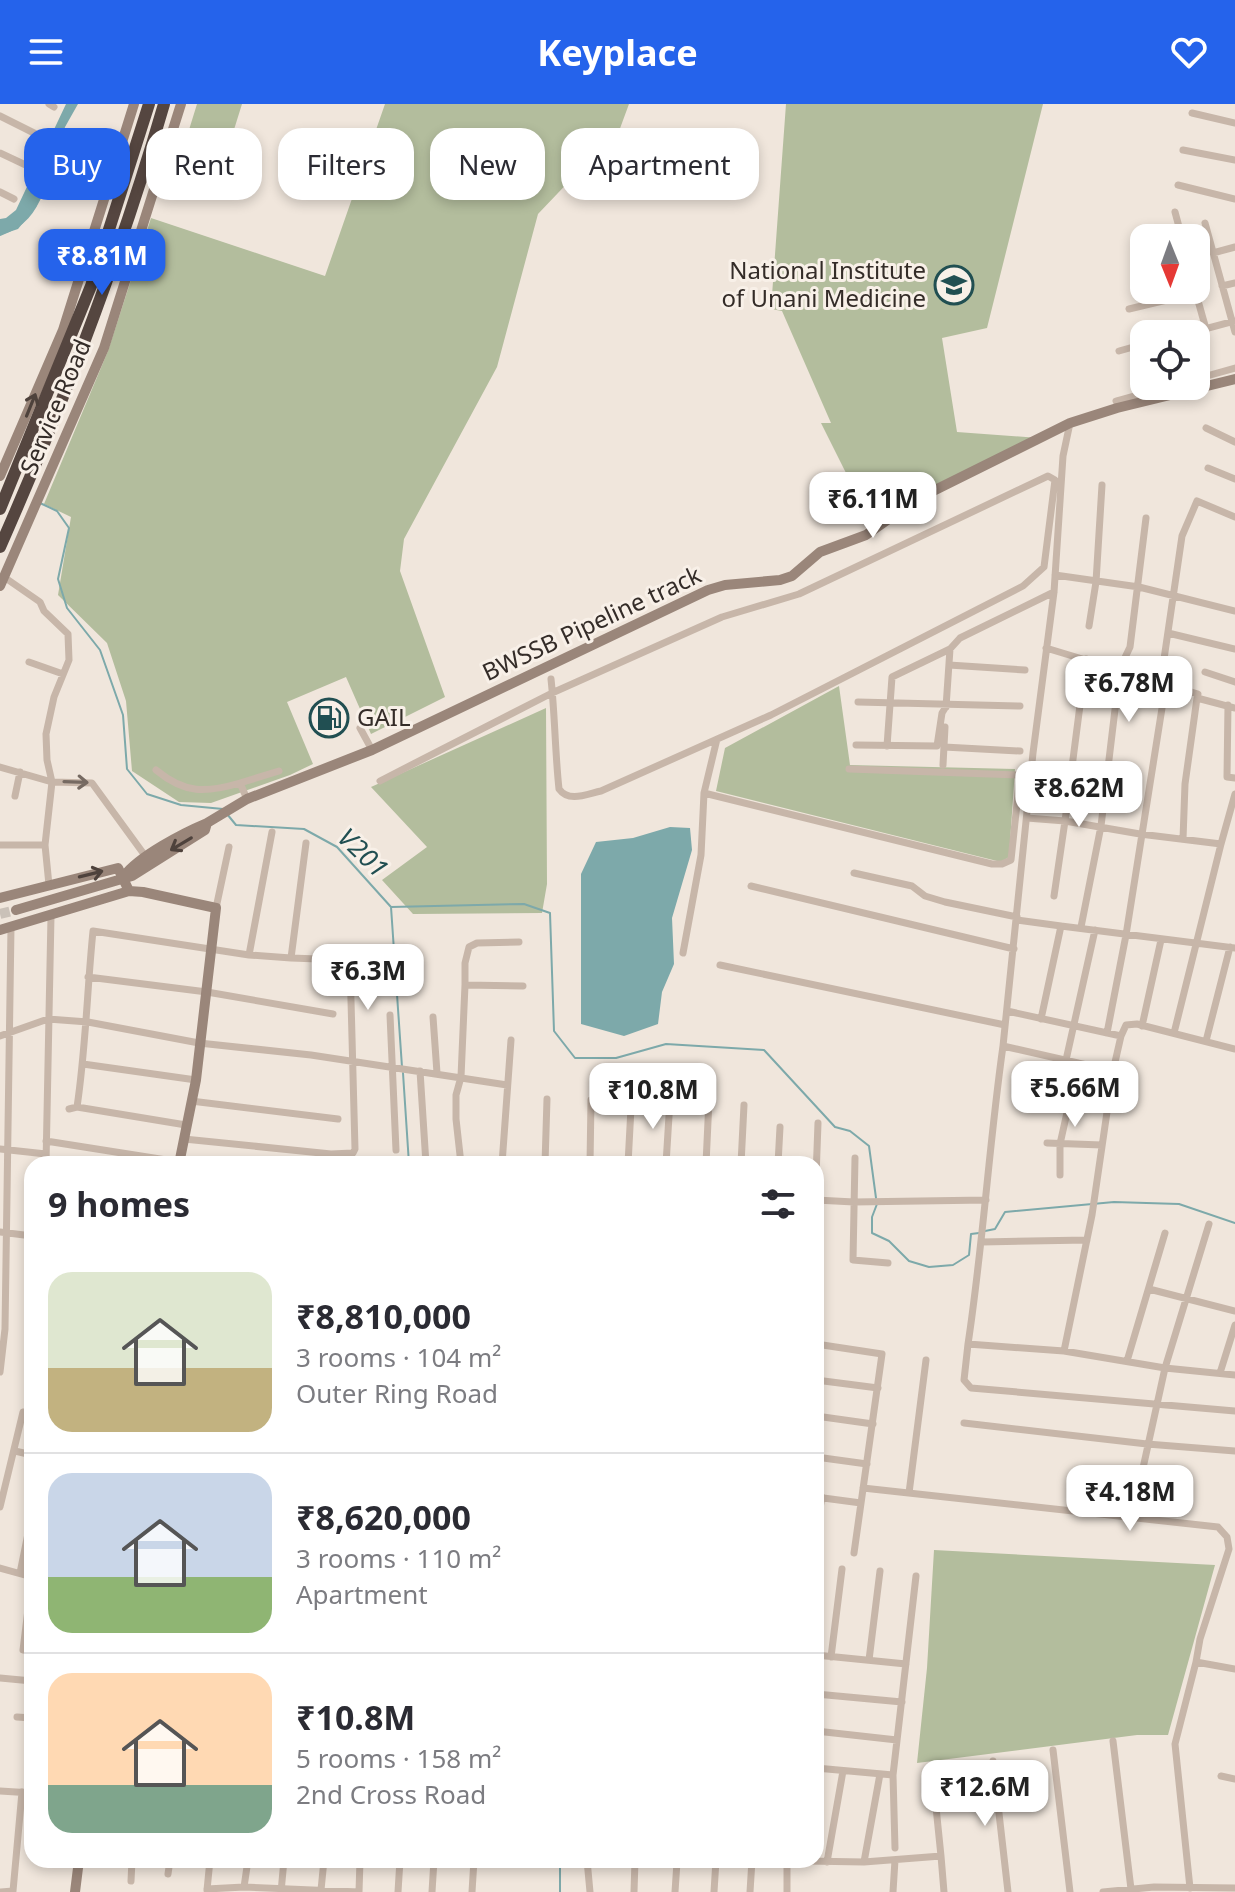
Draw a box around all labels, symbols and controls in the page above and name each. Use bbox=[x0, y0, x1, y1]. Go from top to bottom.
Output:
text: Keyplace bbox=[537, 28, 698, 77]
icon: menu bbox=[24, 30, 68, 74]
icon: heart bbox=[1167, 30, 1211, 74]
chip: Buy bbox=[24, 128, 130, 200]
chip: Rent bbox=[146, 128, 262, 200]
chip: Filters bbox=[278, 128, 414, 200]
chip: New bbox=[430, 128, 545, 200]
chip: Apartment bbox=[561, 128, 759, 200]
north arrow bbox=[1130, 224, 1210, 304]
map controls bbox=[1130, 224, 1210, 400]
pin: ₹8.81M bbox=[37, 229, 167, 297]
text: ₹8.81M bbox=[56, 237, 148, 273]
place label: National Institute of Unani Medicine bbox=[722, 253, 926, 314]
school or university icon: National Institute of Unani Medicine bbox=[933, 264, 975, 306]
button: locate bbox=[1130, 320, 1210, 400]
street label: Service Road bbox=[11, 334, 98, 479]
one-way arrow bbox=[25, 393, 40, 418]
pin: ₹6.11M bbox=[808, 472, 938, 540]
text: ₹6.11M bbox=[827, 480, 919, 516]
street label: BWSSB Pipeline track bbox=[477, 557, 706, 688]
pin: ₹6.78M bbox=[1064, 656, 1194, 724]
text: ₹6.78M bbox=[1083, 664, 1175, 700]
fuel station icon: GAIL bbox=[308, 697, 350, 739]
place label: GAIL bbox=[357, 700, 411, 733]
pin: ₹8.62M bbox=[1014, 761, 1144, 829]
text: ₹8.62M bbox=[1033, 769, 1125, 805]
one-way arrow bbox=[62, 775, 89, 790]
water label: V201 bbox=[331, 819, 397, 885]
one-way arrow bbox=[170, 836, 193, 852]
one-way arrow bbox=[78, 866, 104, 881]
pin: ₹6.3M bbox=[312, 944, 424, 1012]
text: ₹6.3M bbox=[330, 952, 406, 988]
pin: ₹5.66M bbox=[1010, 1061, 1140, 1129]
pin: ₹10.8M bbox=[588, 1063, 718, 1131]
text: ₹5.66M bbox=[1029, 1069, 1121, 1105]
text: ₹10.8M bbox=[607, 1071, 699, 1107]
text: 9 homes bbox=[48, 1181, 190, 1227]
icon: filters bbox=[756, 1182, 800, 1226]
text: ₹8,810,000 bbox=[296, 1293, 471, 1339]
icon: home bbox=[112, 1304, 208, 1400]
text: 3 rooms · 104 m² bbox=[296, 1339, 501, 1375]
text: Outer Ring Road bbox=[296, 1375, 498, 1411]
pin: ₹4.18M bbox=[1065, 1465, 1195, 1533]
text: ₹4.18M bbox=[1084, 1473, 1176, 1509]
text: ₹8,620,000 bbox=[296, 1494, 471, 1540]
icon: home bbox=[112, 1505, 208, 1601]
text: 3 rooms · 110 m² bbox=[296, 1540, 501, 1576]
text: Apartment bbox=[296, 1576, 428, 1612]
text: ₹10.8M bbox=[296, 1694, 415, 1740]
icon: home bbox=[112, 1705, 208, 1801]
text: 5 rooms · 158 m² bbox=[296, 1740, 501, 1776]
pin: ₹12.6M bbox=[920, 1760, 1050, 1828]
text: ₹12.6M bbox=[939, 1768, 1031, 1804]
text: 2nd Cross Road bbox=[296, 1776, 486, 1812]

